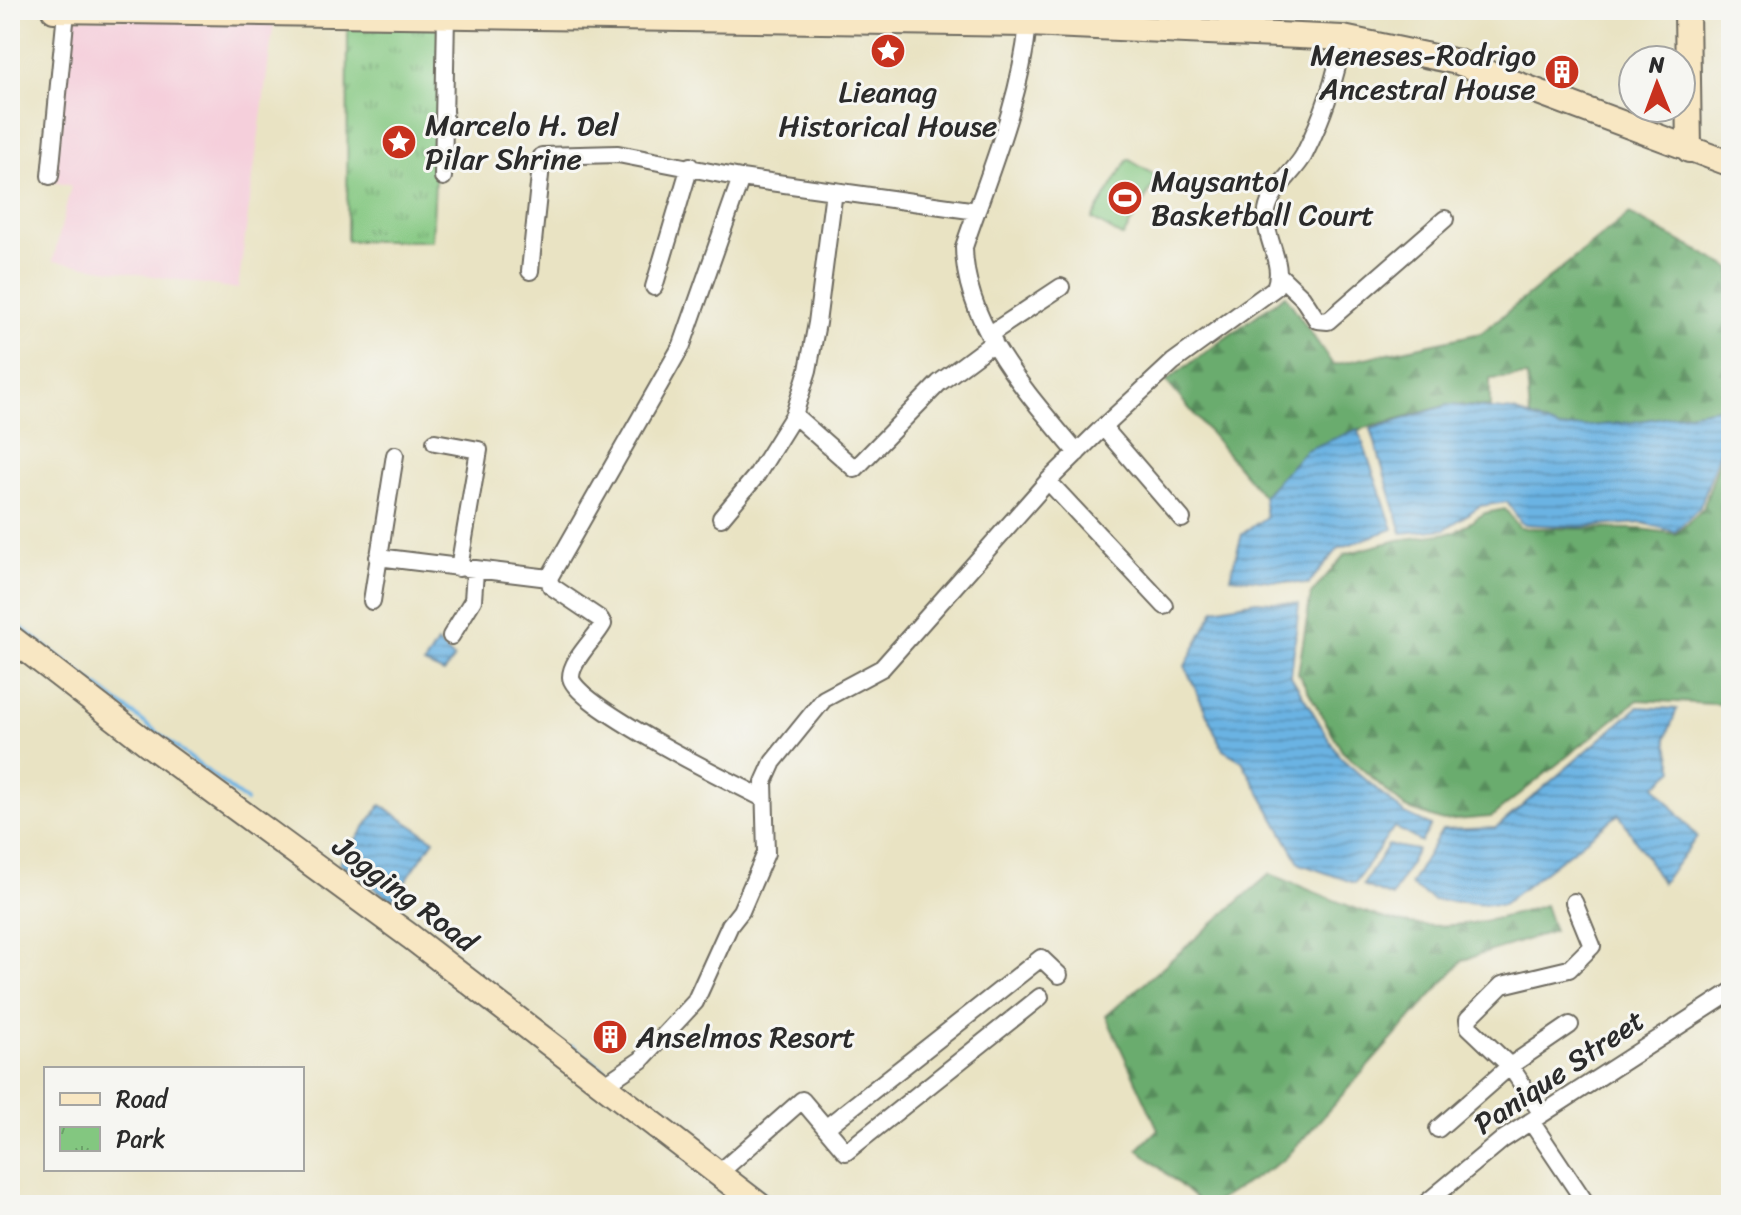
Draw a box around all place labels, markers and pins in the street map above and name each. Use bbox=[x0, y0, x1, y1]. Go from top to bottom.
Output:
place label: Meneses-Rodrigo Ancestral House bbox=[1310, 28, 1536, 116]
place icon: Lieanag Historical House bbox=[869, 32, 907, 70]
building icon: Meneses-Rodrigo Ancestral House bbox=[1543, 53, 1581, 91]
place label: Lieanag Historical House bbox=[779, 65, 997, 153]
place label: Marcelo H. Del Pilar Shrine bbox=[425, 98, 620, 186]
place icon: Marcelo H. Del Pilar Shrine bbox=[380, 123, 418, 161]
place label: Maysantol Basketball Court bbox=[1151, 154, 1374, 242]
sports icon: Maysantol Basketball Court bbox=[1106, 179, 1144, 217]
place label: Anselmos Resort bbox=[635, 1010, 855, 1064]
building icon: Anselmos Resort bbox=[591, 1018, 629, 1056]

